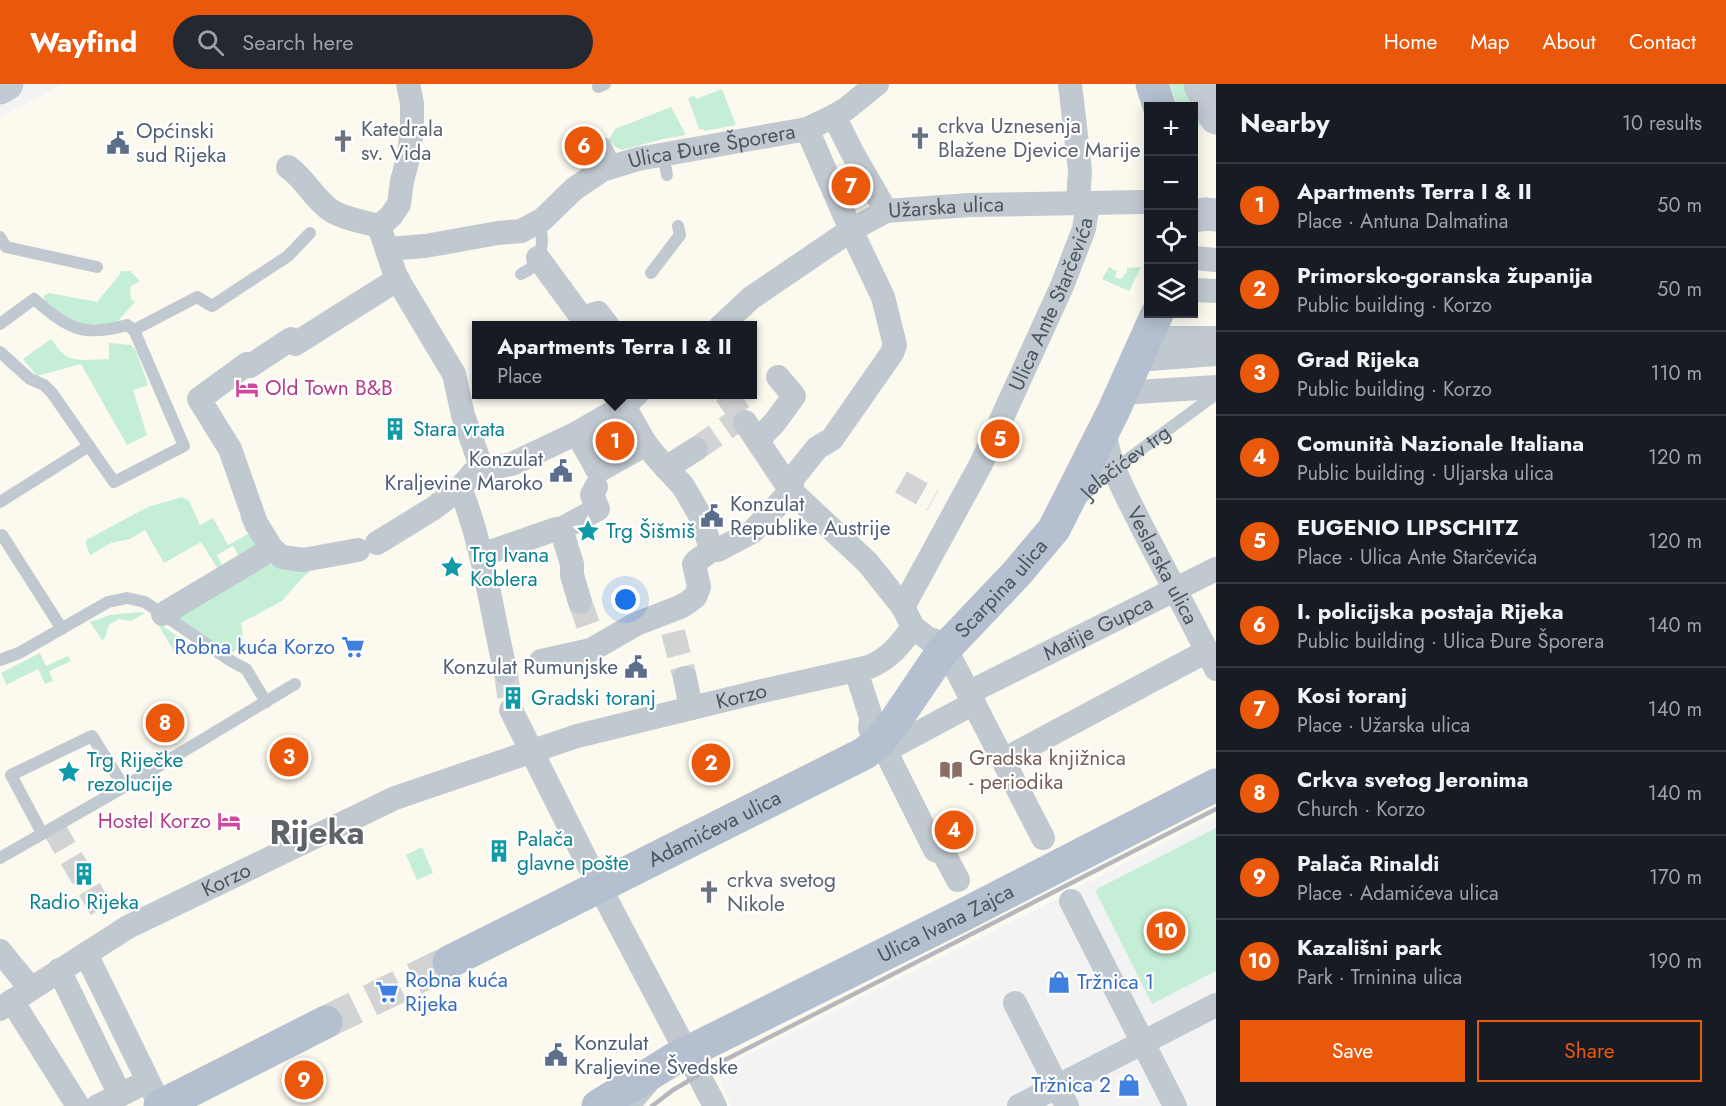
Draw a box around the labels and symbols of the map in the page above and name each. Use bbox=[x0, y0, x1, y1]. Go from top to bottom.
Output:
place label: crkva Uznesenja Blažene Djevice Marije bbox=[938, 111, 1141, 165]
place label: Katedrala sv. Vida bbox=[361, 114, 443, 168]
place label: Općinski sud Rijeka bbox=[136, 116, 226, 170]
street label: Ulica Đure Šporera bbox=[624, 116, 798, 176]
pin: 6 bbox=[564, 124, 604, 168]
church icon: crkva Uznesenja Blažene Djevice Marije bbox=[907, 125, 933, 151]
church icon: Katedrala sv. Vida bbox=[330, 128, 356, 154]
public building icon: Općinski sud Rijeka bbox=[105, 130, 131, 156]
pin: 7 bbox=[832, 164, 870, 208]
street label: Užarska ulica bbox=[887, 189, 1004, 226]
street label: Ulica Ante Starčevića bbox=[1001, 216, 1101, 396]
place label: Old Town B&B bbox=[265, 373, 393, 403]
hotel icon: Old Town B&B bbox=[234, 375, 260, 401]
place label: Stara vrata bbox=[413, 414, 505, 444]
building icon: Stara vrata bbox=[382, 416, 408, 442]
pin: 5 bbox=[980, 416, 1020, 462]
pin: 1 bbox=[596, 418, 634, 464]
street label: Jelačićev trg bbox=[1072, 418, 1177, 508]
place label: Konzulat Kraljevine Maroko bbox=[385, 444, 543, 498]
public building icon: Konzulat Kraljevine Maroko bbox=[548, 458, 574, 484]
place label: Konzulat Republike Austrije bbox=[730, 489, 891, 543]
street label: Veslarska ulica bbox=[1119, 501, 1206, 630]
public building icon: Konzulat Republike Austrije bbox=[699, 503, 725, 529]
place label: Trg Šišmiš bbox=[606, 516, 695, 546]
place icon: Trg Šišmiš bbox=[575, 518, 601, 544]
street label: Scarpina ulica bbox=[948, 532, 1055, 645]
place label: Trg Ivana Koblera bbox=[470, 540, 549, 594]
place icon: Trg Ivana Koblera bbox=[439, 554, 465, 580]
your location bbox=[611, 585, 640, 614]
street label: Matije Gupca bbox=[1038, 588, 1158, 668]
place label: Robna kuća Korzo bbox=[175, 632, 335, 662]
supermarket icon: Robna kuća Korzo bbox=[340, 634, 366, 660]
place label: Konzulat Rumunjske bbox=[443, 652, 618, 682]
public building icon: Konzulat Rumunjske bbox=[623, 654, 649, 680]
street label: Korzo bbox=[713, 675, 770, 717]
place label: Gradski toranj bbox=[531, 683, 656, 713]
building icon: Gradski toranj bbox=[500, 685, 526, 711]
pin: 8 bbox=[146, 700, 184, 746]
pin: 3 bbox=[270, 734, 308, 780]
pin: 2 bbox=[692, 740, 730, 786]
place label: Gradska knjižnica - periodika bbox=[969, 743, 1126, 797]
place label: Trg Riječke rezolucije bbox=[87, 745, 183, 799]
library icon: Gradska knjižnica - periodika bbox=[938, 757, 964, 783]
place icon: Trg Riječke rezolucije bbox=[56, 759, 82, 785]
street label: Adamićeva ulica bbox=[643, 783, 786, 875]
place label: Hostel Korzo bbox=[98, 806, 211, 836]
hotel icon: Hostel Korzo bbox=[216, 808, 242, 834]
pin: 4 bbox=[934, 808, 974, 852]
district label: Rijeka bbox=[269, 809, 365, 856]
place label: Palača glavne pošte bbox=[517, 824, 629, 878]
building icon: Palača glavne pošte bbox=[486, 838, 512, 864]
street label: Korzo bbox=[196, 855, 256, 904]
building icon: Radio Rijeka bbox=[71, 861, 97, 887]
place label: crkva svetog Nikole bbox=[727, 865, 836, 919]
street label: Ulica Ivana Zajca bbox=[872, 876, 1019, 970]
church icon: crkva svetog Nikole bbox=[696, 879, 722, 905]
place label: Radio Rijeka bbox=[29, 887, 139, 917]
pin: 10 bbox=[1146, 908, 1186, 954]
place label: Robna kuća Rijeka bbox=[405, 965, 508, 1019]
place label: Tržnica 1 bbox=[1077, 967, 1154, 997]
shop icon: Tržnica 1 bbox=[1046, 969, 1072, 995]
supermarket icon: Robna kuća Rijeka bbox=[374, 979, 400, 1005]
place label: Konzulat Kraljevine Švedske bbox=[574, 1028, 738, 1082]
public building icon: Konzulat Kraljevine Švedske bbox=[543, 1042, 569, 1068]
pin: 9 bbox=[284, 1058, 324, 1102]
place label: Tržnica 2 bbox=[1031, 1070, 1111, 1100]
shop icon: Tržnica 2 bbox=[1116, 1072, 1142, 1098]

